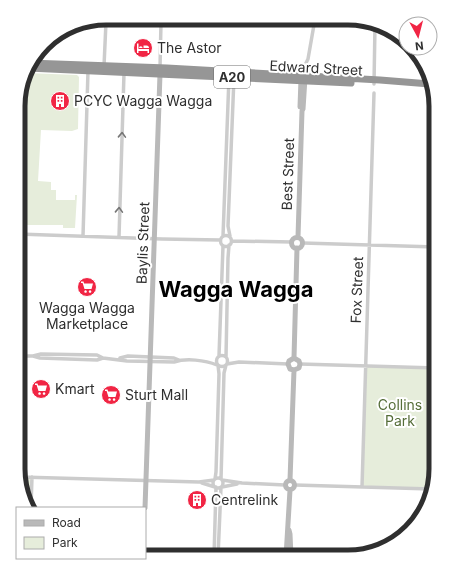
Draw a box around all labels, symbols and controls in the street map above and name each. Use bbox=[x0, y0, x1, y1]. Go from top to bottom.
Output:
north arrow bbox=[398, 16, 438, 56]
hotel icon: The Astor bbox=[132, 37, 154, 59]
text: N bbox=[414, 38, 424, 53]
place label: The Astor bbox=[157, 39, 222, 56]
street label: Edward Street bbox=[269, 57, 364, 78]
road number: A20 bbox=[214, 66, 250, 88]
building icon: PCYC Wagga Wagga bbox=[49, 90, 71, 112]
place label: PCYC Wagga Wagga bbox=[74, 92, 212, 109]
one-way arrow bbox=[118, 132, 126, 138]
street label: Best Street bbox=[278, 137, 297, 211]
street label: Baylis Street bbox=[133, 201, 152, 284]
one-way arrow bbox=[115, 207, 124, 213]
street label: Fox Street bbox=[347, 256, 366, 324]
supermarket icon: Wagga Wagga Marketplace bbox=[76, 276, 98, 298]
district label: Wagga Wagga bbox=[158, 276, 314, 302]
place label: Wagga Wagga Marketplace bbox=[39, 299, 135, 332]
supermarket icon: Kmart bbox=[30, 378, 52, 400]
place label: Kmart bbox=[55, 380, 95, 397]
supermarket icon: Sturt Mall bbox=[100, 384, 122, 406]
place label: Sturt Mall bbox=[125, 386, 188, 403]
park label: Collins Park bbox=[378, 396, 422, 429]
building icon: Centrelink bbox=[186, 489, 208, 511]
place label: Centrelink bbox=[211, 491, 278, 508]
legend bbox=[16, 507, 146, 559]
text: Road bbox=[52, 515, 81, 530]
text: Park bbox=[52, 535, 78, 550]

